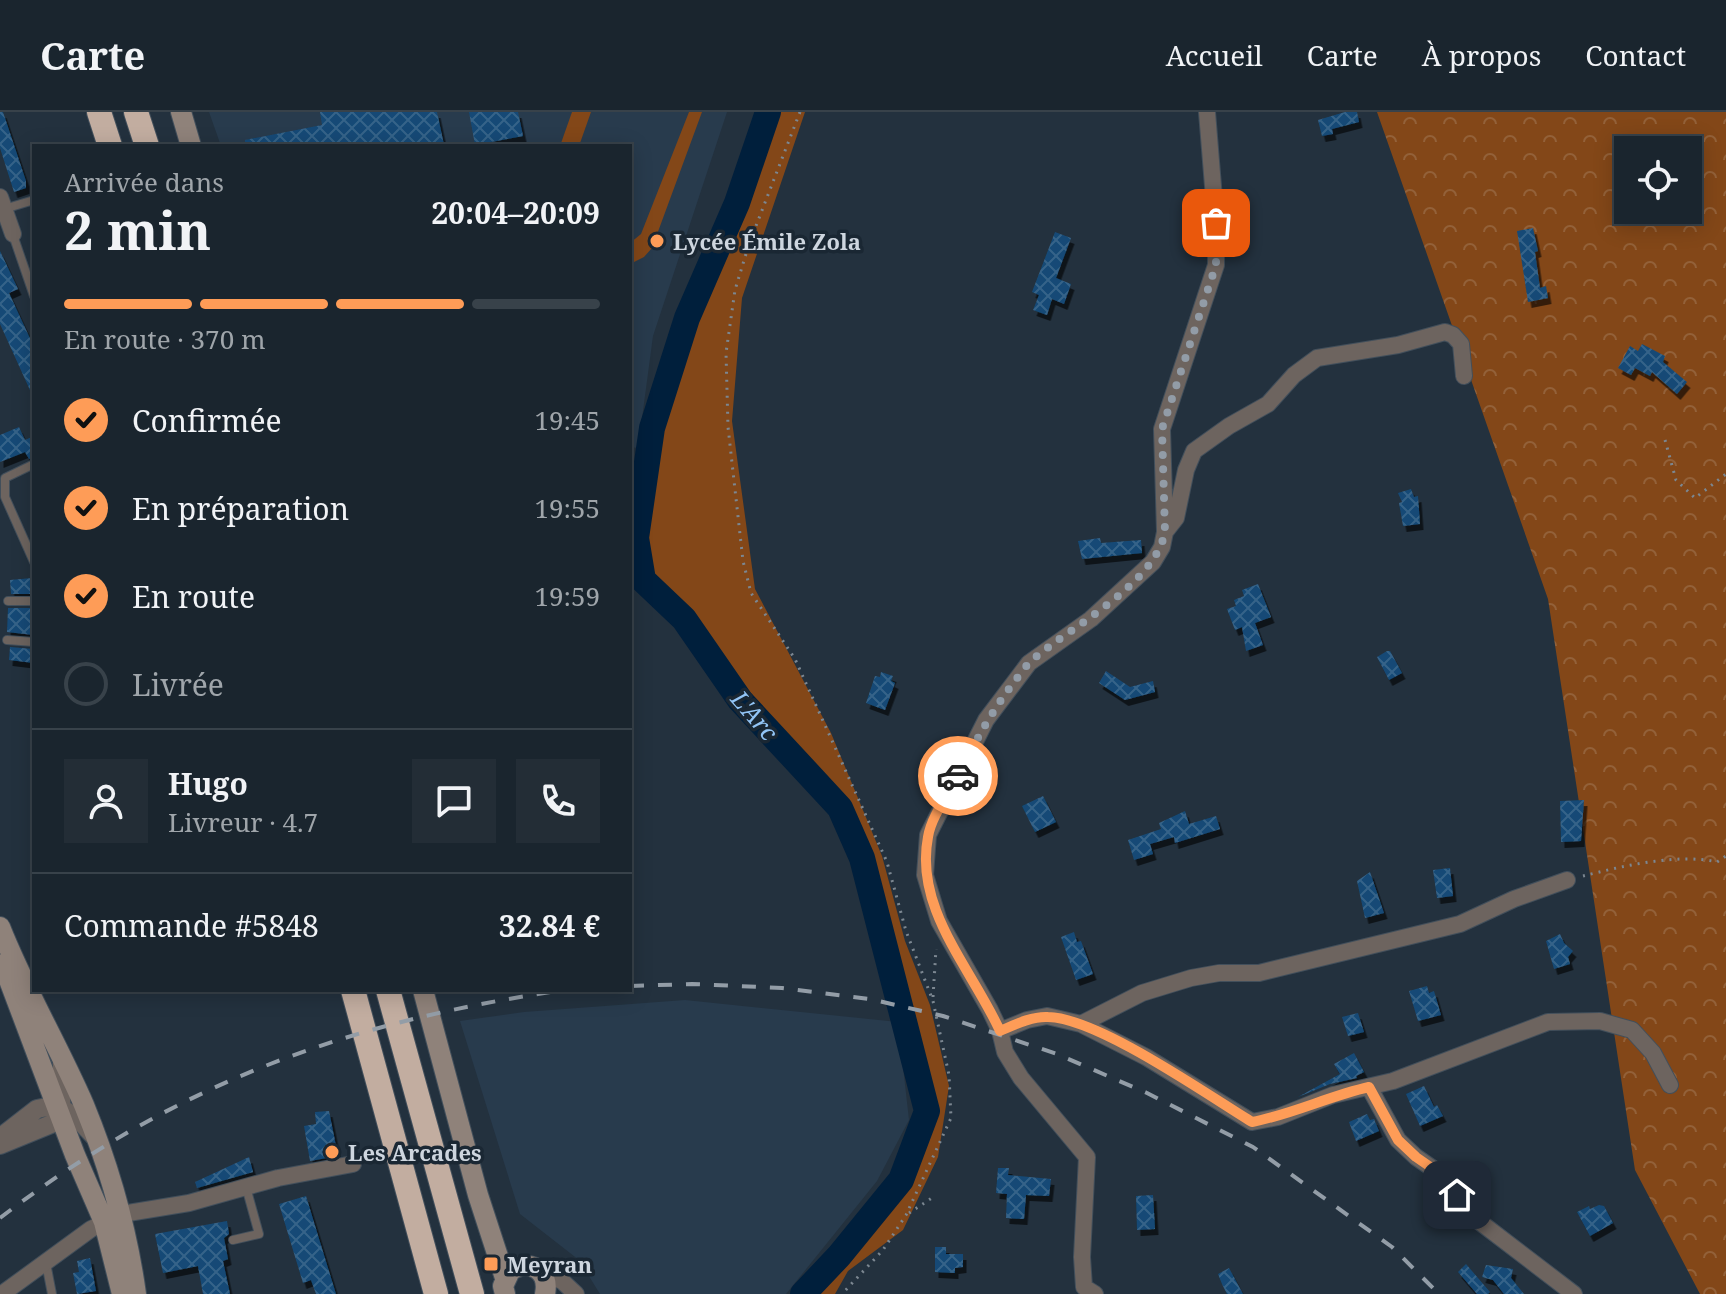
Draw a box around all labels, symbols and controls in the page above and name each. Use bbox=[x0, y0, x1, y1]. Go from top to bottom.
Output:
text: Carte bbox=[40, 29, 145, 81]
text: Accueil bbox=[1166, 36, 1263, 74]
text: Carte bbox=[1307, 36, 1378, 74]
text: À propos bbox=[1422, 36, 1541, 74]
text: Contact bbox=[1585, 36, 1686, 74]
map controls bbox=[1614, 136, 1702, 224]
button: locate bbox=[1614, 136, 1702, 224]
text: Arrivée dans bbox=[64, 164, 224, 200]
pin bbox=[1182, 189, 1250, 257]
text: 20:04–20:09 bbox=[431, 192, 600, 233]
text: 2 min bbox=[64, 194, 211, 265]
icon: bag bbox=[1194, 201, 1238, 245]
place label: Lycée Émile Zola bbox=[673, 226, 861, 256]
marker: Lycée Émile Zola bbox=[648, 232, 666, 250]
text: En route · 370 m bbox=[64, 321, 266, 357]
icon: check bbox=[64, 398, 108, 442]
text: Confirmée bbox=[132, 400, 282, 441]
text: 19:45 bbox=[534, 402, 600, 438]
icon: check bbox=[64, 486, 108, 530]
text: En préparation bbox=[132, 488, 349, 529]
text: 19:55 bbox=[534, 490, 600, 526]
icon: check bbox=[64, 574, 108, 618]
text: En route bbox=[132, 576, 255, 617]
text: 19:59 bbox=[534, 578, 600, 614]
text: Livrée bbox=[132, 664, 224, 705]
water label: L'Arc bbox=[723, 682, 786, 747]
courier bbox=[918, 736, 998, 816]
icon: car bbox=[936, 754, 980, 798]
button: person bbox=[64, 759, 148, 843]
button: chat bbox=[412, 759, 496, 843]
button: phone bbox=[516, 759, 600, 843]
text: Hugo bbox=[168, 763, 248, 804]
text: Livreur · 4.7 bbox=[168, 804, 318, 840]
text: Commande #5848 bbox=[64, 905, 319, 946]
text: 32.84 € bbox=[499, 905, 600, 946]
place label: Les Arcades bbox=[348, 1137, 482, 1167]
marker: Les Arcades bbox=[323, 1143, 341, 1161]
pin bbox=[1423, 1161, 1491, 1229]
icon: home bbox=[1435, 1173, 1479, 1217]
place label: Meyran bbox=[507, 1249, 593, 1279]
marker: Meyran bbox=[482, 1255, 500, 1273]

